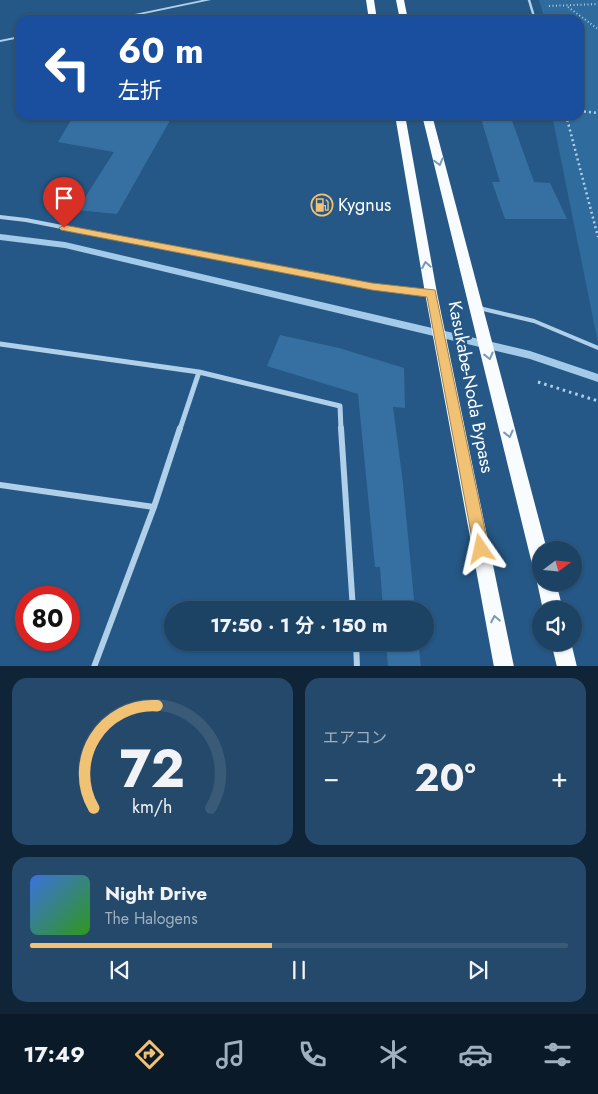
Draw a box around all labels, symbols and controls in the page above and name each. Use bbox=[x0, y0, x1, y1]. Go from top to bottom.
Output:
text: 60 m bbox=[118, 26, 204, 76]
icon: left bbox=[35, 35, 100, 100]
text: 左折 bbox=[118, 74, 162, 106]
one-way arrow bbox=[433, 158, 444, 167]
pin bbox=[43, 177, 85, 228]
icon: arrive bbox=[50, 184, 78, 212]
place label: Kygnus bbox=[338, 192, 391, 218]
fuel station icon: Kygnus bbox=[310, 193, 334, 217]
one-way arrow bbox=[422, 261, 432, 270]
street label: Kasukabe-Noda Bypass bbox=[442, 299, 500, 475]
one-way arrow bbox=[483, 352, 494, 361]
one-way arrow bbox=[503, 430, 514, 439]
position arrow bbox=[454, 522, 506, 574]
north arrow bbox=[532, 541, 582, 591]
map controls bbox=[532, 541, 582, 651]
speed limit sign: 80 bbox=[15, 586, 80, 651]
button: sound bbox=[532, 601, 582, 651]
text: 17:50 · 1 分 · 150 m bbox=[210, 612, 388, 639]
one-way arrow bbox=[490, 614, 501, 623]
text: エアコン bbox=[323, 726, 387, 749]
text: 72 bbox=[120, 731, 185, 807]
text: 20° bbox=[414, 750, 476, 805]
text: − bbox=[323, 757, 340, 798]
text: + bbox=[551, 757, 568, 798]
text: km/h bbox=[132, 794, 173, 820]
text: Night Drive bbox=[105, 880, 207, 907]
text: The Halogens bbox=[105, 907, 198, 930]
icon: previous bbox=[106, 956, 134, 984]
icon: pause bbox=[285, 956, 313, 984]
icon: next bbox=[464, 956, 492, 984]
icon: directions bbox=[132, 1037, 167, 1072]
icon: music bbox=[213, 1037, 248, 1072]
icon: phone bbox=[295, 1037, 330, 1072]
icon: climate bbox=[376, 1037, 411, 1072]
icon: car bbox=[458, 1037, 493, 1072]
icon: filters bbox=[540, 1037, 575, 1072]
text: 17:49 bbox=[23, 1038, 85, 1070]

